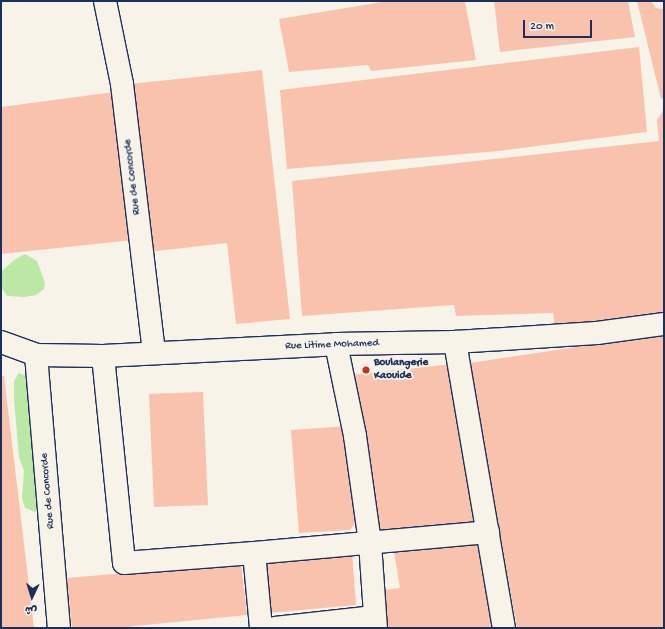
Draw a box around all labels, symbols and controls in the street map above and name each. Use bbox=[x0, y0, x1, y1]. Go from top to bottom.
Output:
scale bar bbox=[525, 12, 594, 38]
text: 20 m bbox=[530, 20, 554, 34]
street label: Rue de Concorde bbox=[122, 138, 144, 216]
street label: Rue Litime Mohamed bbox=[285, 337, 379, 353]
place label: Boulangerie Kaouide bbox=[374, 357, 428, 383]
marker: Boulangerie Kaouide bbox=[361, 365, 371, 375]
street label: Rue de Concorde bbox=[38, 452, 58, 530]
north arrow bbox=[12, 577, 52, 617]
text: ش bbox=[25, 603, 38, 615]

